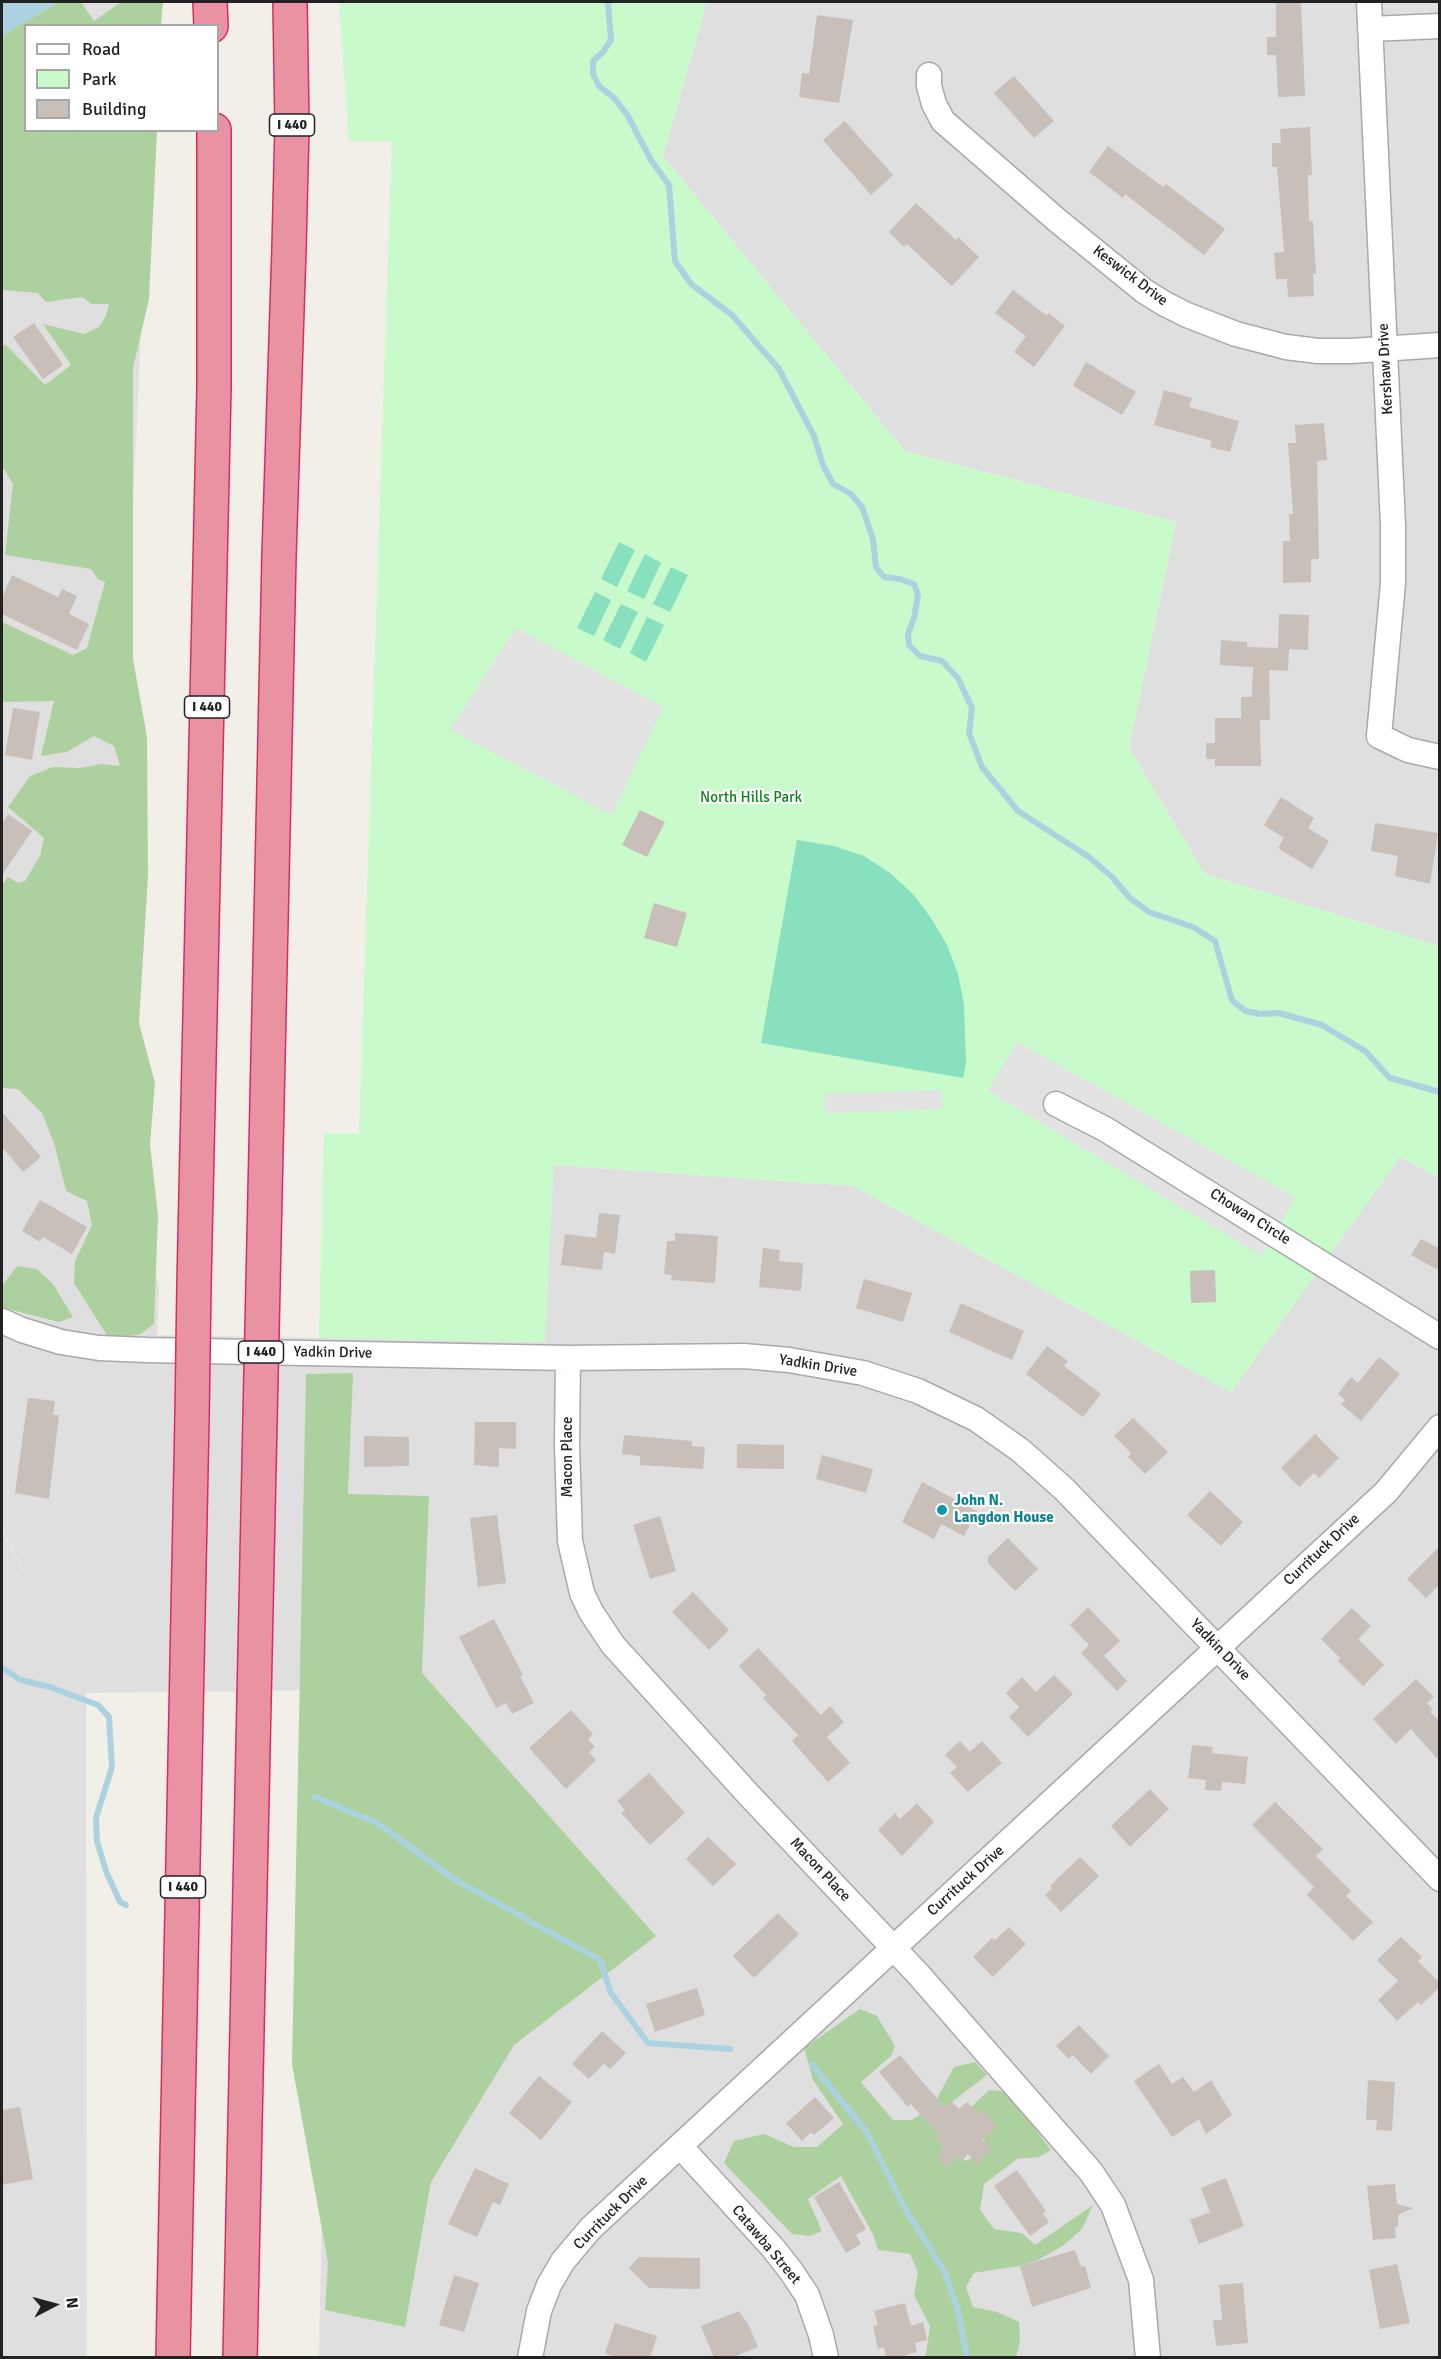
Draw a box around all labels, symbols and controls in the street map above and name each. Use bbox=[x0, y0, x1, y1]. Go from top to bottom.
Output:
legend bbox=[24, 24, 219, 132]
text: Road bbox=[82, 38, 121, 60]
text: Park bbox=[82, 68, 117, 90]
text: Building bbox=[82, 98, 146, 120]
road number: I 440 bbox=[270, 114, 314, 136]
street label: Keswick Drive bbox=[1089, 242, 1171, 310]
street label: Kershaw Drive bbox=[1375, 323, 1397, 415]
road number: I 440 bbox=[184, 696, 230, 718]
park label: North Hills Park bbox=[700, 789, 802, 807]
street label: Chowan Circle bbox=[1206, 1185, 1294, 1249]
road number: I 440 bbox=[238, 1341, 284, 1363]
street label: Yadkin Drive bbox=[293, 1343, 373, 1363]
street label: Yadkin Drive bbox=[778, 1351, 858, 1381]
street label: Macon Place bbox=[559, 1417, 577, 1497]
place label: John N. Langdon House bbox=[954, 1492, 1054, 1527]
marker: John N. Langdon House bbox=[935, 1503, 949, 1517]
street label: Currituck Drive bbox=[1280, 1510, 1364, 1590]
street label: Yadkin Drive bbox=[1186, 1615, 1254, 1685]
street label: Macon Place bbox=[786, 1834, 854, 1906]
street label: Currituck Drive bbox=[924, 1842, 1008, 1920]
road number: I 440 bbox=[160, 1876, 206, 1898]
street label: Currituck Drive bbox=[570, 2172, 652, 2254]
street label: Catawba Street bbox=[728, 2202, 804, 2288]
north arrow bbox=[24, 2275, 84, 2335]
text: N bbox=[61, 2297, 82, 2310]

